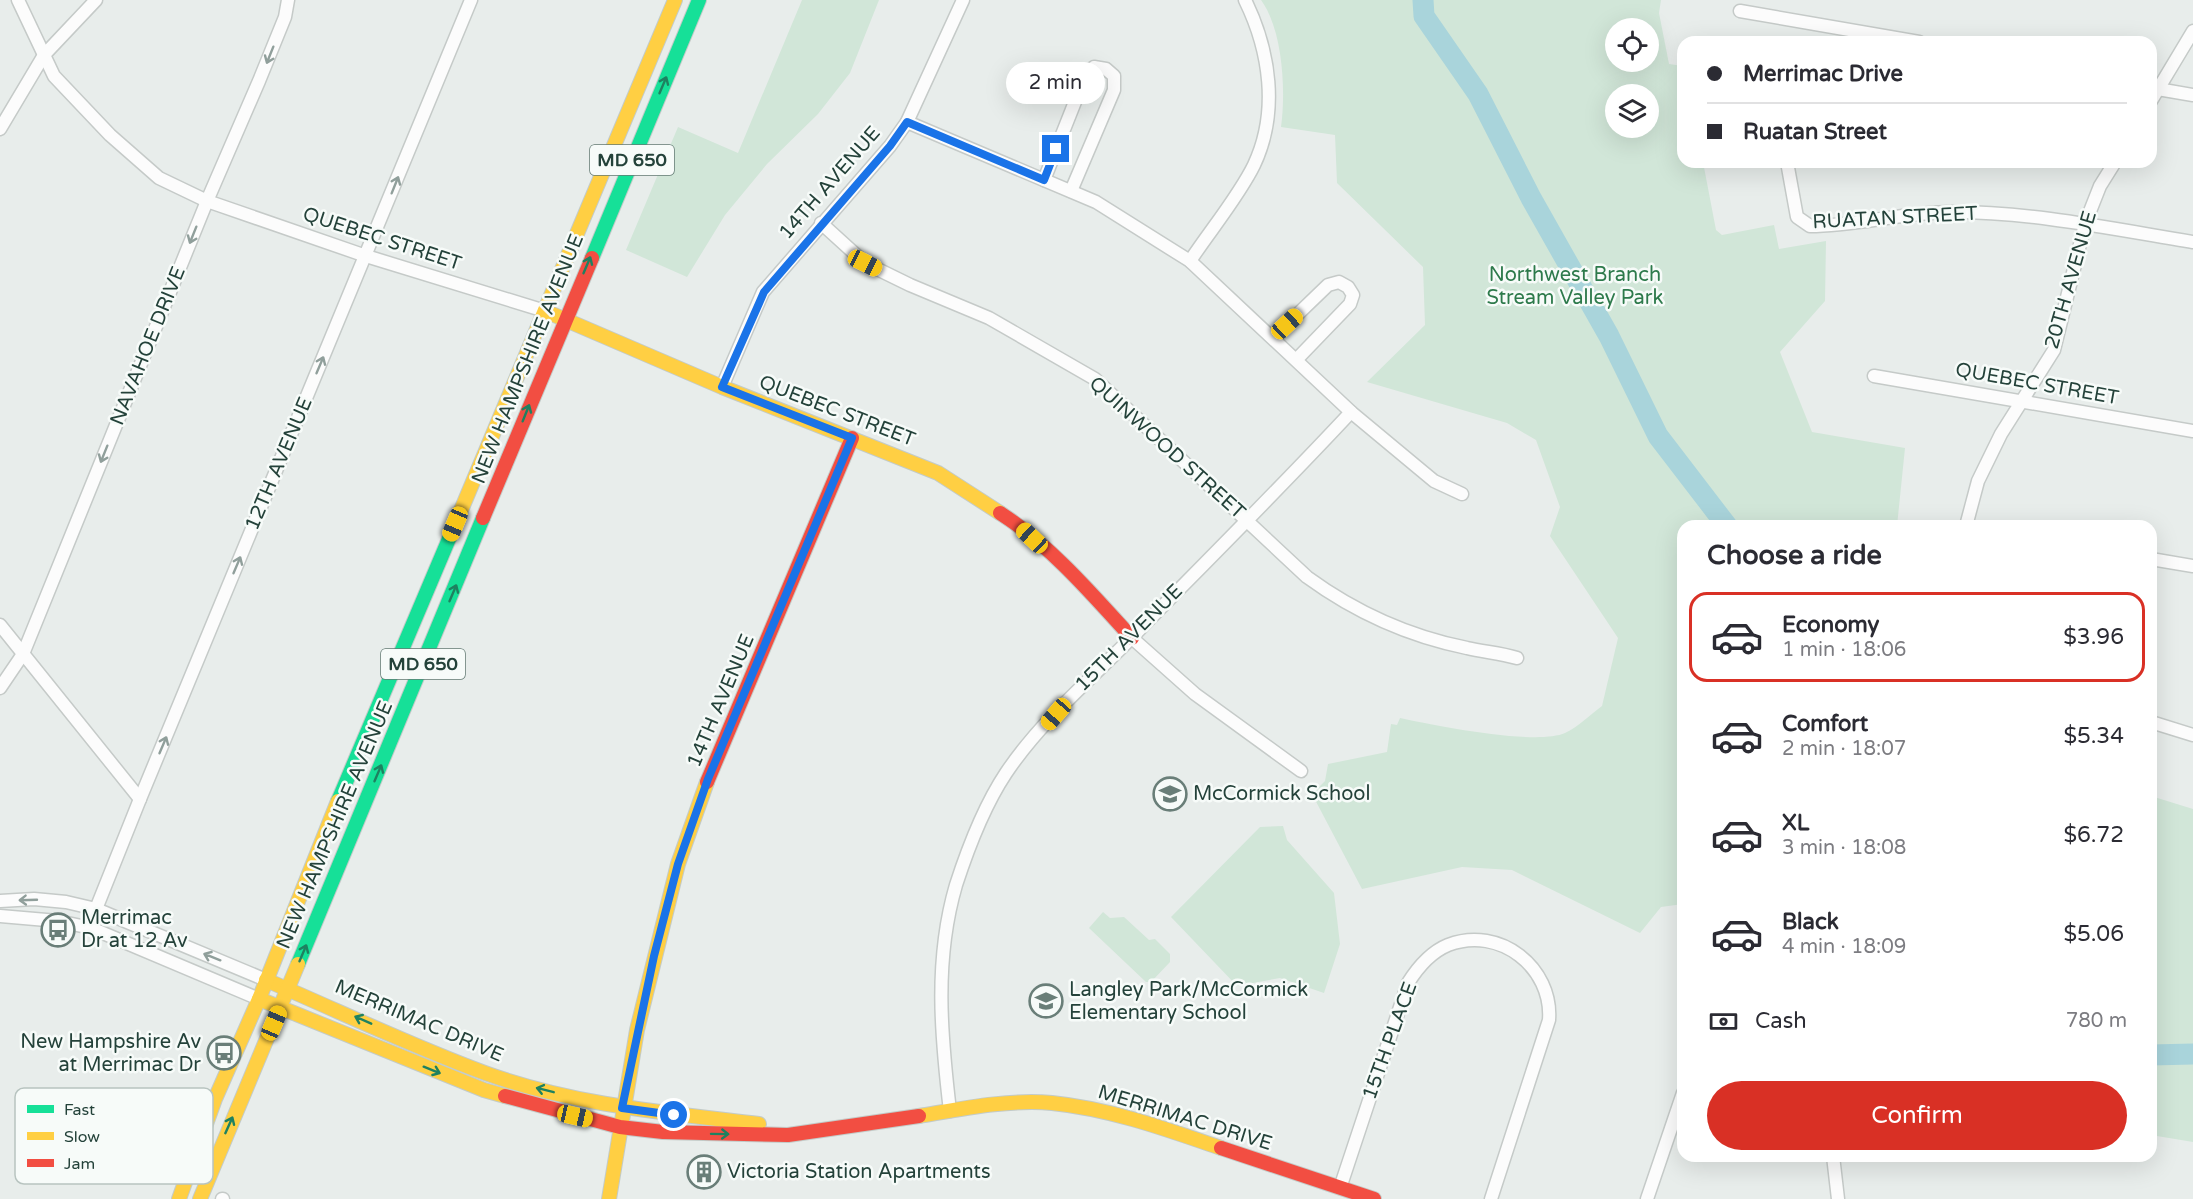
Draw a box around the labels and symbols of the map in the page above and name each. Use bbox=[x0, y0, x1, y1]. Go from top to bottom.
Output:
one-way arrow bbox=[263, 45, 274, 64]
callout: 2 min bbox=[1006, 62, 1106, 104]
one-way arrow bbox=[658, 77, 669, 95]
street label: 14TH AVENUE bbox=[774, 121, 886, 245]
route end bbox=[1042, 135, 1069, 162]
road number: MD 650 bbox=[590, 145, 674, 175]
one-way arrow bbox=[390, 177, 401, 195]
street label: QUEBEC STREET bbox=[300, 202, 464, 276]
street label: RUATAN STREET bbox=[1812, 202, 1978, 234]
street label: 20TH AVENUE bbox=[2040, 208, 2102, 352]
one-way arrow bbox=[187, 225, 198, 243]
street label: NEW HAMPSHIRE AVENUE bbox=[467, 231, 589, 487]
car bbox=[845, 247, 885, 279]
one-way arrow bbox=[582, 256, 593, 275]
street label: NAVAHOE DRIVE bbox=[105, 263, 191, 429]
park label: Northwest Branch Stream Valley Park bbox=[1487, 263, 1664, 310]
car bbox=[1268, 305, 1306, 343]
one-way arrow bbox=[315, 357, 326, 375]
street label: QUEBEC STREET bbox=[1953, 358, 2121, 410]
street label: QUEBEC STREET bbox=[755, 370, 919, 452]
street label: QUINWOOD STREET bbox=[1084, 372, 1250, 524]
street label: 12TH AVENUE bbox=[240, 394, 318, 534]
one-way arrow bbox=[521, 404, 532, 422]
one-way arrow bbox=[98, 445, 109, 463]
car bbox=[440, 504, 470, 544]
car bbox=[1013, 519, 1051, 557]
one-way arrow bbox=[232, 556, 243, 575]
street label: 15TH AVENUE bbox=[1070, 579, 1188, 697]
one-way arrow bbox=[448, 584, 459, 603]
street label: 14TH AVENUE bbox=[682, 631, 760, 771]
road number: MD 650 bbox=[381, 649, 465, 679]
car bbox=[1037, 695, 1075, 733]
street label: NEW HAMPSHIRE AVENUE bbox=[272, 697, 398, 953]
one-way arrow bbox=[158, 736, 169, 755]
one-way arrow bbox=[373, 765, 384, 783]
school or university icon: McCormick School bbox=[1152, 776, 1188, 812]
place label: McCormick School bbox=[1193, 782, 1370, 806]
one-way arrow bbox=[18, 894, 38, 906]
place label: Merrimac Dr at 12 Av bbox=[81, 906, 188, 953]
bus stop icon: Merrimac Dr at 12 Av bbox=[40, 912, 76, 948]
one-way arrow bbox=[298, 945, 309, 963]
one-way arrow bbox=[203, 951, 222, 962]
street label: MERRIMAC DRIVE bbox=[331, 975, 507, 1067]
place label: Langley Park/McCormick Elementary School bbox=[1069, 978, 1308, 1025]
street label: 15TH PLACE bbox=[1358, 979, 1422, 1103]
school or university icon: Langley Park/McCormick Elementary School bbox=[1028, 983, 1064, 1019]
car bbox=[259, 1003, 289, 1043]
one-way arrow bbox=[355, 1013, 373, 1025]
place label: New Hampshire Av at Merrimac Dr bbox=[20, 1030, 201, 1077]
bus stop icon: New Hampshire Av at Merrimac Dr bbox=[206, 1035, 242, 1071]
one-way arrow bbox=[422, 1065, 440, 1076]
street label: MERRIMAC DRIVE bbox=[1095, 1080, 1275, 1156]
one-way arrow bbox=[536, 1084, 555, 1095]
legend bbox=[15, 1088, 213, 1184]
text: Fast bbox=[64, 1100, 95, 1120]
route start bbox=[660, 1101, 687, 1128]
car bbox=[555, 1103, 595, 1129]
one-way arrow bbox=[224, 1117, 235, 1135]
text: Slow bbox=[64, 1127, 100, 1147]
one-way arrow bbox=[709, 1128, 729, 1140]
text: Jam bbox=[64, 1154, 95, 1174]
building icon: Victoria Station Apartments bbox=[686, 1154, 722, 1190]
place label: Victoria Station Apartments bbox=[727, 1160, 991, 1184]

